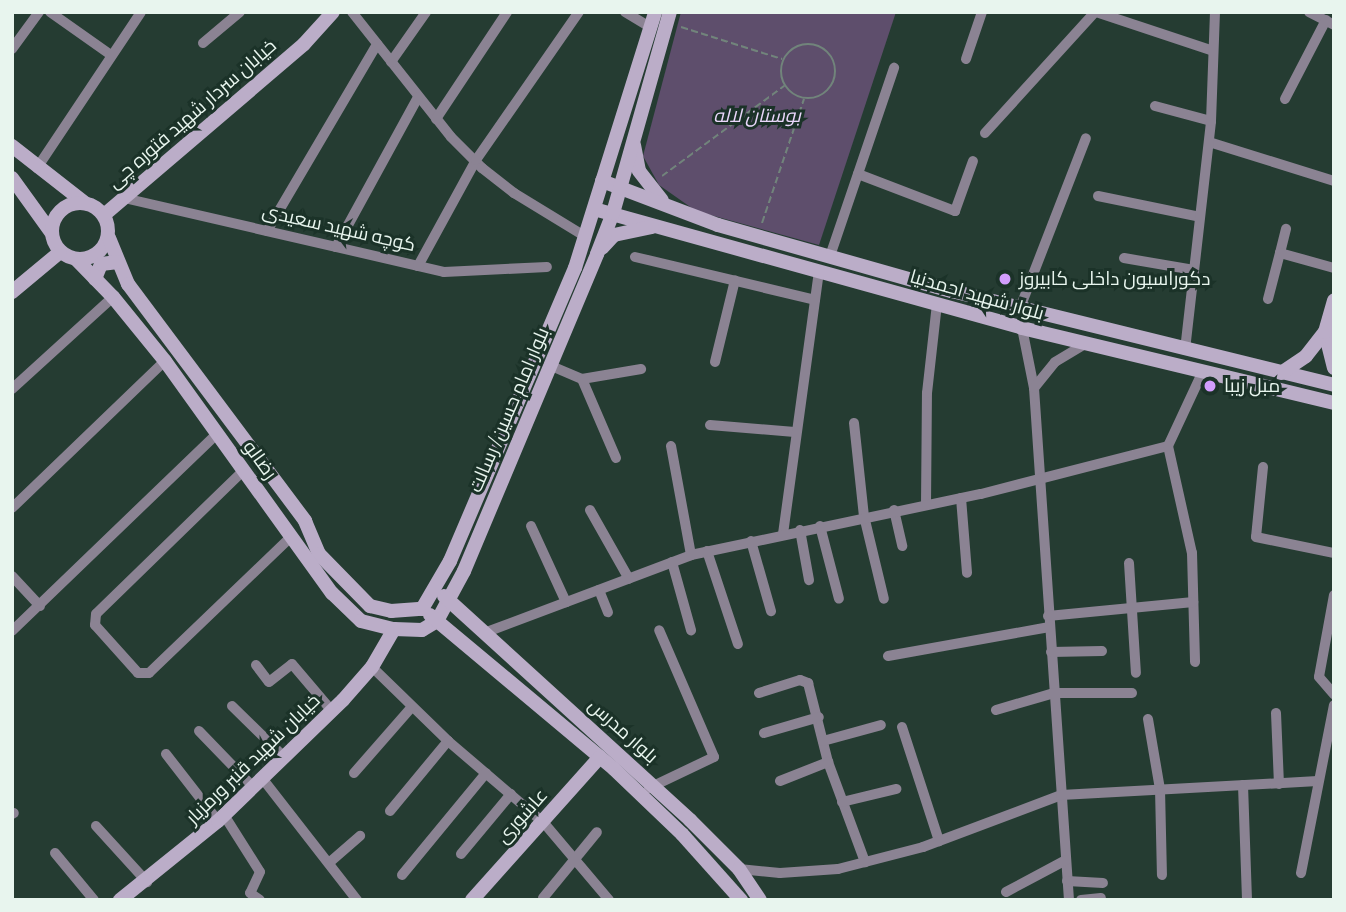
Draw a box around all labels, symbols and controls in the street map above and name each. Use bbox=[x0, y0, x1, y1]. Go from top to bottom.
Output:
street label: خیابان سردار شهید فتوره چی bbox=[103, 34, 281, 194]
park label: بوستان لاله bbox=[713, 105, 801, 127]
street label: کوچه شهید سعیدی bbox=[260, 199, 418, 257]
street label: بلوار شهید احمدنیا bbox=[907, 265, 1047, 325]
place label: دکوراسیون داخلی کابیروز bbox=[1019, 268, 1210, 290]
marker: دکوراسیون داخلی کابیروز bbox=[997, 271, 1013, 287]
street label: بلوار امام حسین/ رسالت bbox=[464, 324, 554, 496]
place label: مبل زیبا bbox=[1224, 375, 1280, 397]
marker: مبل زیبا bbox=[1202, 378, 1218, 394]
street label: رضالو bbox=[238, 436, 282, 484]
street label: خیابان شهید قنبر ورمزیار bbox=[181, 689, 325, 829]
street label: بلوار مدرس bbox=[583, 694, 663, 768]
street label: عاشوری bbox=[492, 784, 552, 848]

